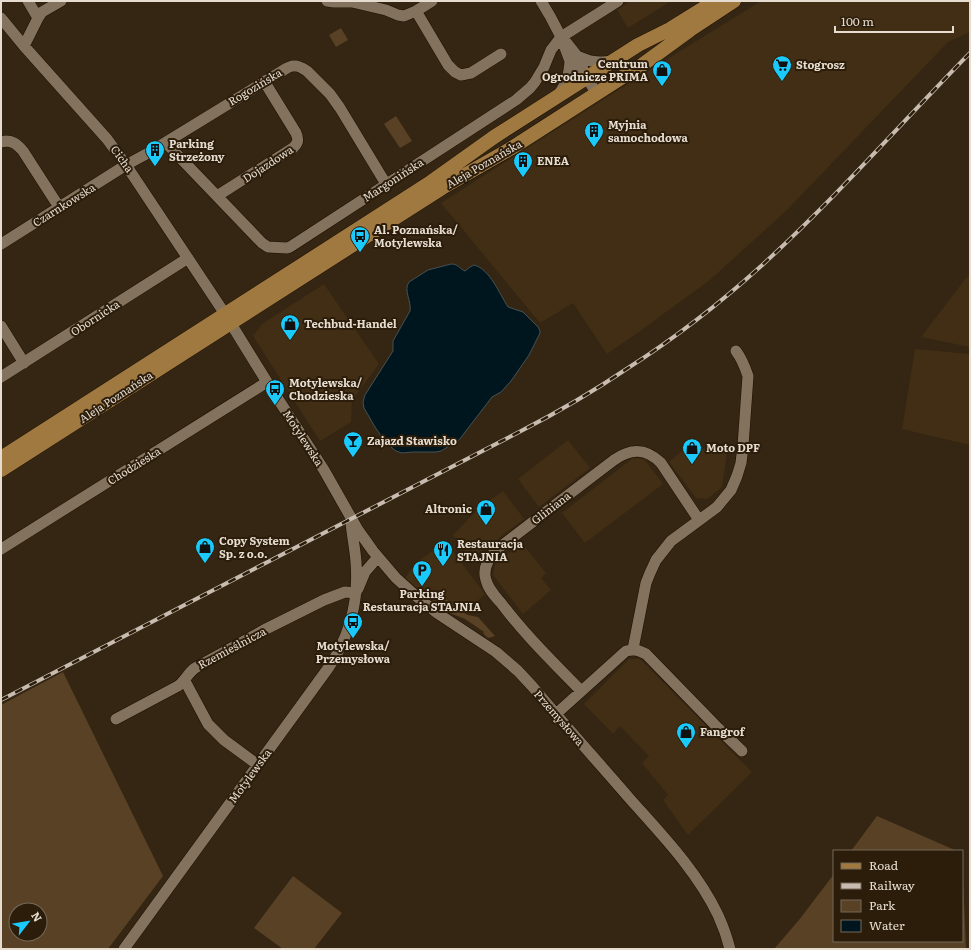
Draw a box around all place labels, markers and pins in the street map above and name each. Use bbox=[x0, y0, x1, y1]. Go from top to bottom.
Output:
supermarket icon: Stogrosz bbox=[771, 54, 793, 82]
place label: Centrum Ogrodnicze PRIMA bbox=[542, 55, 649, 84]
place label: Stogrosz bbox=[796, 56, 845, 72]
shop icon: Centrum Ogrodnicze PRIMA bbox=[651, 59, 673, 87]
place label: Myjnia samochodowa bbox=[608, 116, 689, 145]
building icon: Myjnia samochodowa bbox=[583, 120, 605, 148]
place label: Parking Strzeżony bbox=[169, 135, 225, 164]
building icon: Parking Strzeżony bbox=[144, 139, 166, 167]
building icon: ENEA bbox=[512, 150, 534, 178]
place label: ENEA bbox=[537, 152, 570, 168]
place label: Al. Poznańska/ Motylewska bbox=[374, 221, 459, 250]
bus stop icon: Al. Poznańska/ Motylewska bbox=[349, 225, 371, 253]
shop icon: Techbud-Handel bbox=[279, 313, 301, 341]
place label: Techbud-Handel bbox=[304, 315, 397, 331]
place label: Motylewska/ Chodzieska bbox=[289, 374, 363, 403]
bus stop icon: Motylewska/ Chodzieska bbox=[264, 378, 286, 406]
bar icon: Zajazd Stawisko bbox=[342, 430, 364, 458]
place label: Zajazd Stawisko bbox=[367, 432, 457, 448]
shop icon: Moto DPF bbox=[681, 437, 703, 465]
place label: Moto DPF bbox=[706, 439, 760, 455]
shop icon: Altronic bbox=[475, 498, 497, 526]
place label: Altronic bbox=[425, 500, 472, 516]
place label: Copy System Sp. z o.o. bbox=[219, 532, 290, 561]
place label: Restauracja STAJNIA bbox=[457, 535, 524, 564]
shop icon: Copy System Sp. z o.o. bbox=[194, 536, 216, 564]
restaurant icon: Restauracja STAJNIA bbox=[432, 539, 454, 567]
parking icon: Parking Restauracja STAJNIA bbox=[411, 559, 433, 587]
place label: Parking Restauracja STAJNIA bbox=[363, 585, 482, 614]
bus stop icon: Motylewska/ Przemysłowa bbox=[342, 611, 364, 639]
place label: Motylewska/ Przemysłowa bbox=[316, 637, 391, 666]
shop icon: Fangrof bbox=[675, 721, 697, 749]
place label: Fangrof bbox=[700, 723, 746, 739]

